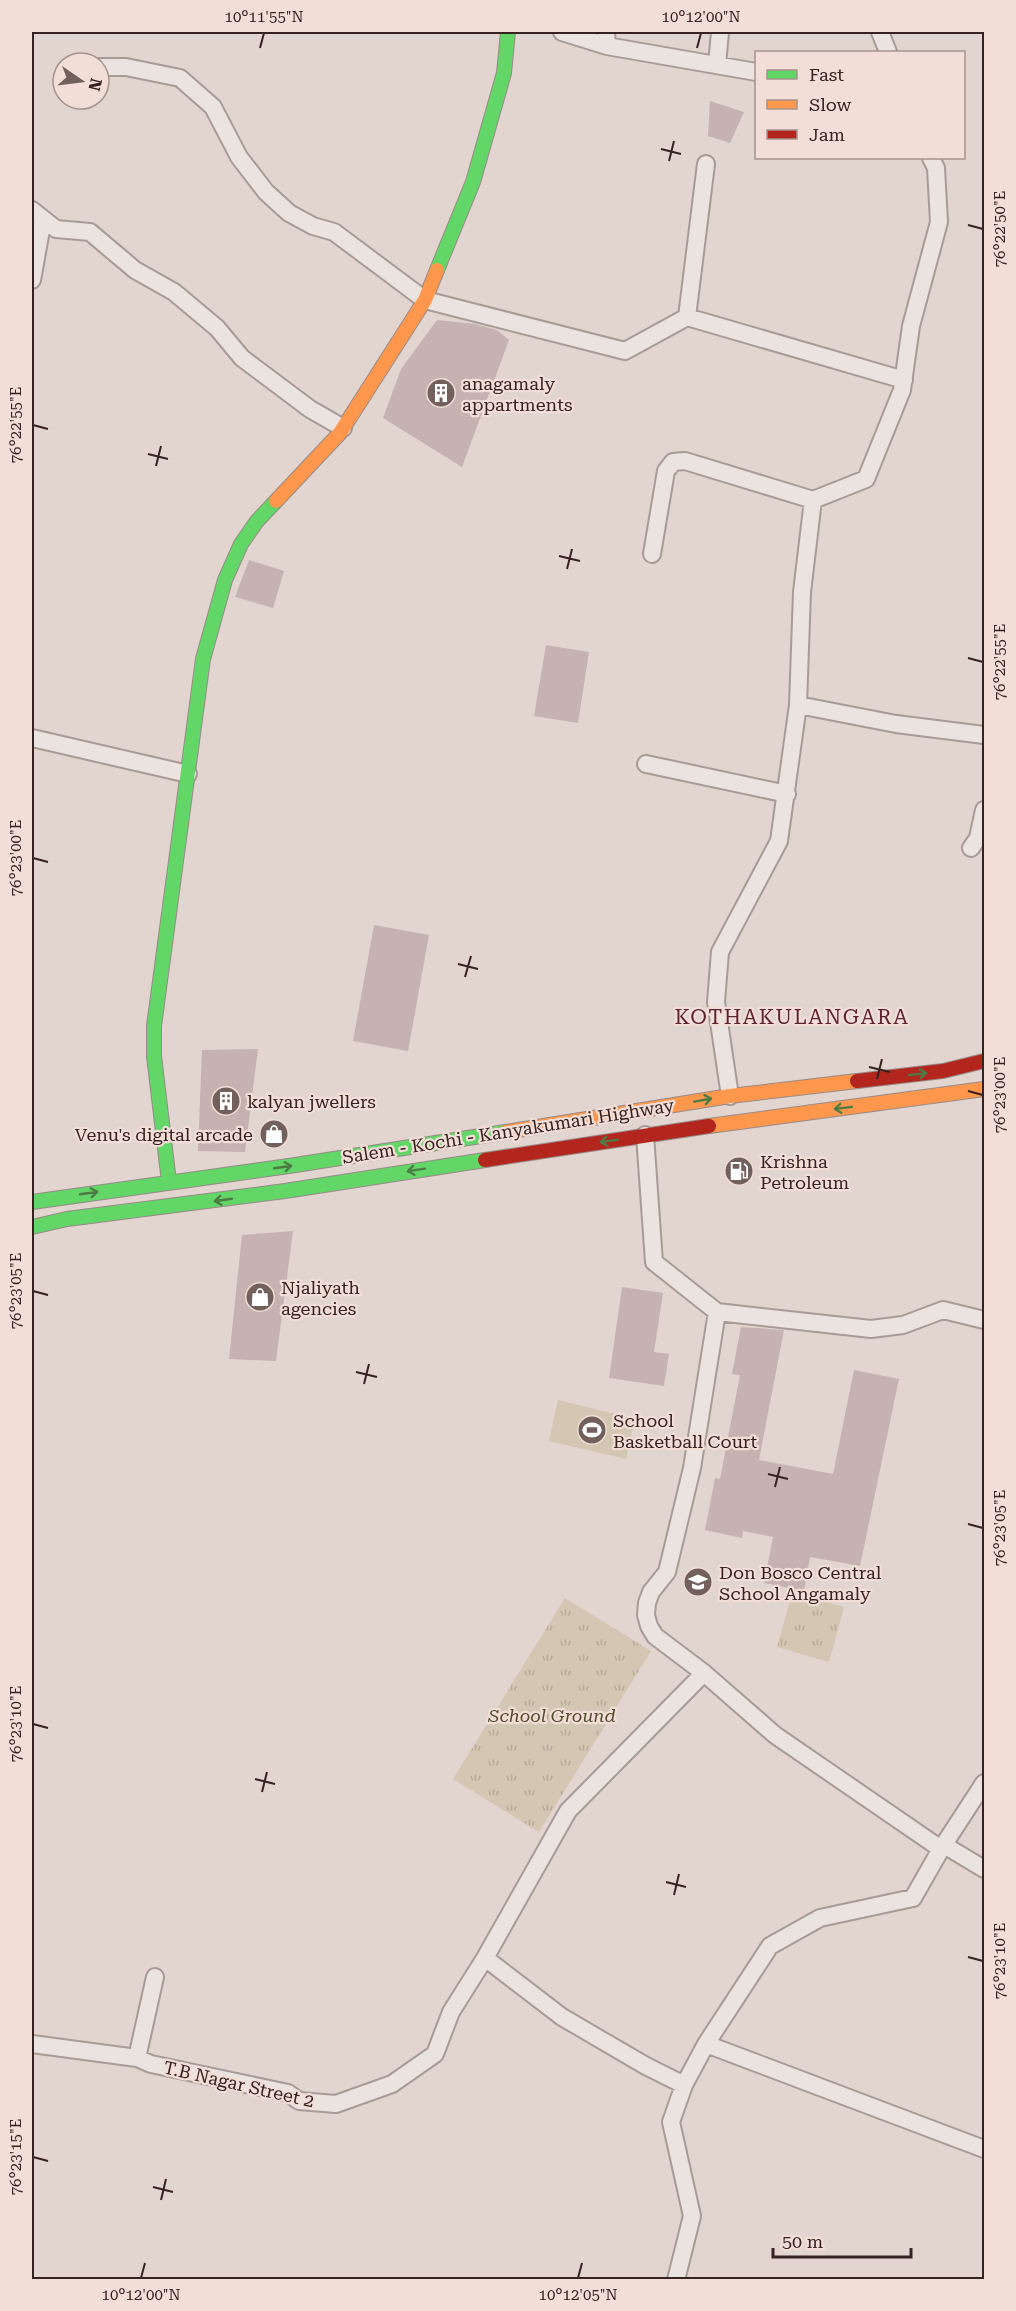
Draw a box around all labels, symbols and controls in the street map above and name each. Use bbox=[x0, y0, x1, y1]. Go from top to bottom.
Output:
text: 10°11'55"N bbox=[224, 8, 304, 26]
text: 10°12'00"N bbox=[661, 8, 741, 26]
north arrow bbox=[51, 51, 111, 111]
legend bbox=[755, 51, 965, 159]
text: Fast bbox=[809, 64, 844, 85]
text: N bbox=[84, 76, 106, 93]
text: Slow bbox=[809, 94, 851, 115]
text: Jam bbox=[809, 124, 845, 145]
text: 76°22'50"E bbox=[991, 191, 1009, 267]
place label: anagamaly appartments bbox=[462, 373, 572, 415]
building icon: anagamaly appartments bbox=[425, 377, 457, 409]
text: 76°22'55"E bbox=[7, 387, 25, 463]
text: 76°22'55"E bbox=[991, 624, 1009, 700]
text: 76°23'00"E bbox=[7, 820, 25, 896]
district label: KOTHAKULANGARA bbox=[675, 1005, 909, 1029]
text: 76°23'00"E bbox=[991, 1057, 1009, 1133]
one-way arrow bbox=[907, 1068, 927, 1079]
building icon: kalyan jwellers bbox=[210, 1085, 242, 1117]
place label: kalyan jwellers bbox=[247, 1091, 376, 1112]
street label: Salem - Kochi - Kanyakumari Highway bbox=[341, 1094, 676, 1168]
one-way arrow bbox=[693, 1094, 713, 1105]
one-way arrow bbox=[834, 1102, 854, 1113]
shop icon: Venu's digital arcade bbox=[258, 1118, 290, 1150]
place label: Venu's digital arcade bbox=[75, 1124, 253, 1145]
one-way arrow bbox=[599, 1135, 619, 1146]
place label: Krishna Petroleum bbox=[760, 1151, 849, 1193]
fuel station icon: Krishna Petroleum bbox=[723, 1155, 755, 1187]
one-way arrow bbox=[272, 1161, 292, 1172]
one-way arrow bbox=[406, 1165, 426, 1176]
one-way arrow bbox=[79, 1187, 99, 1198]
one-way arrow bbox=[214, 1194, 233, 1205]
text: 76°23'05"E bbox=[7, 1253, 25, 1329]
place label: Njaliyath agencies bbox=[281, 1277, 360, 1319]
shop icon: Njaliyath agencies bbox=[244, 1281, 276, 1313]
place label: School Basketball Court bbox=[613, 1410, 758, 1452]
sports icon: School Basketball Court bbox=[576, 1414, 608, 1446]
text: 76°23'05"E bbox=[991, 1490, 1009, 1566]
place label: Don Bosco Central School Angamaly bbox=[719, 1562, 882, 1604]
school or university icon: Don Bosco Central School Angamaly bbox=[682, 1566, 714, 1598]
text: 76°23'10"E bbox=[7, 1686, 25, 1762]
park label: School Ground bbox=[487, 1705, 616, 1726]
text: 76°23'10"E bbox=[991, 1923, 1009, 1999]
street label: T.B Nagar Street 2 bbox=[162, 2056, 316, 2112]
text: 76°23'15"E bbox=[7, 2119, 25, 2195]
scale bar bbox=[773, 2221, 911, 2259]
text: 50 m bbox=[782, 2231, 823, 2252]
text: 10°12'00"N bbox=[101, 2286, 181, 2304]
text: 10°12'05"N bbox=[538, 2286, 618, 2304]

